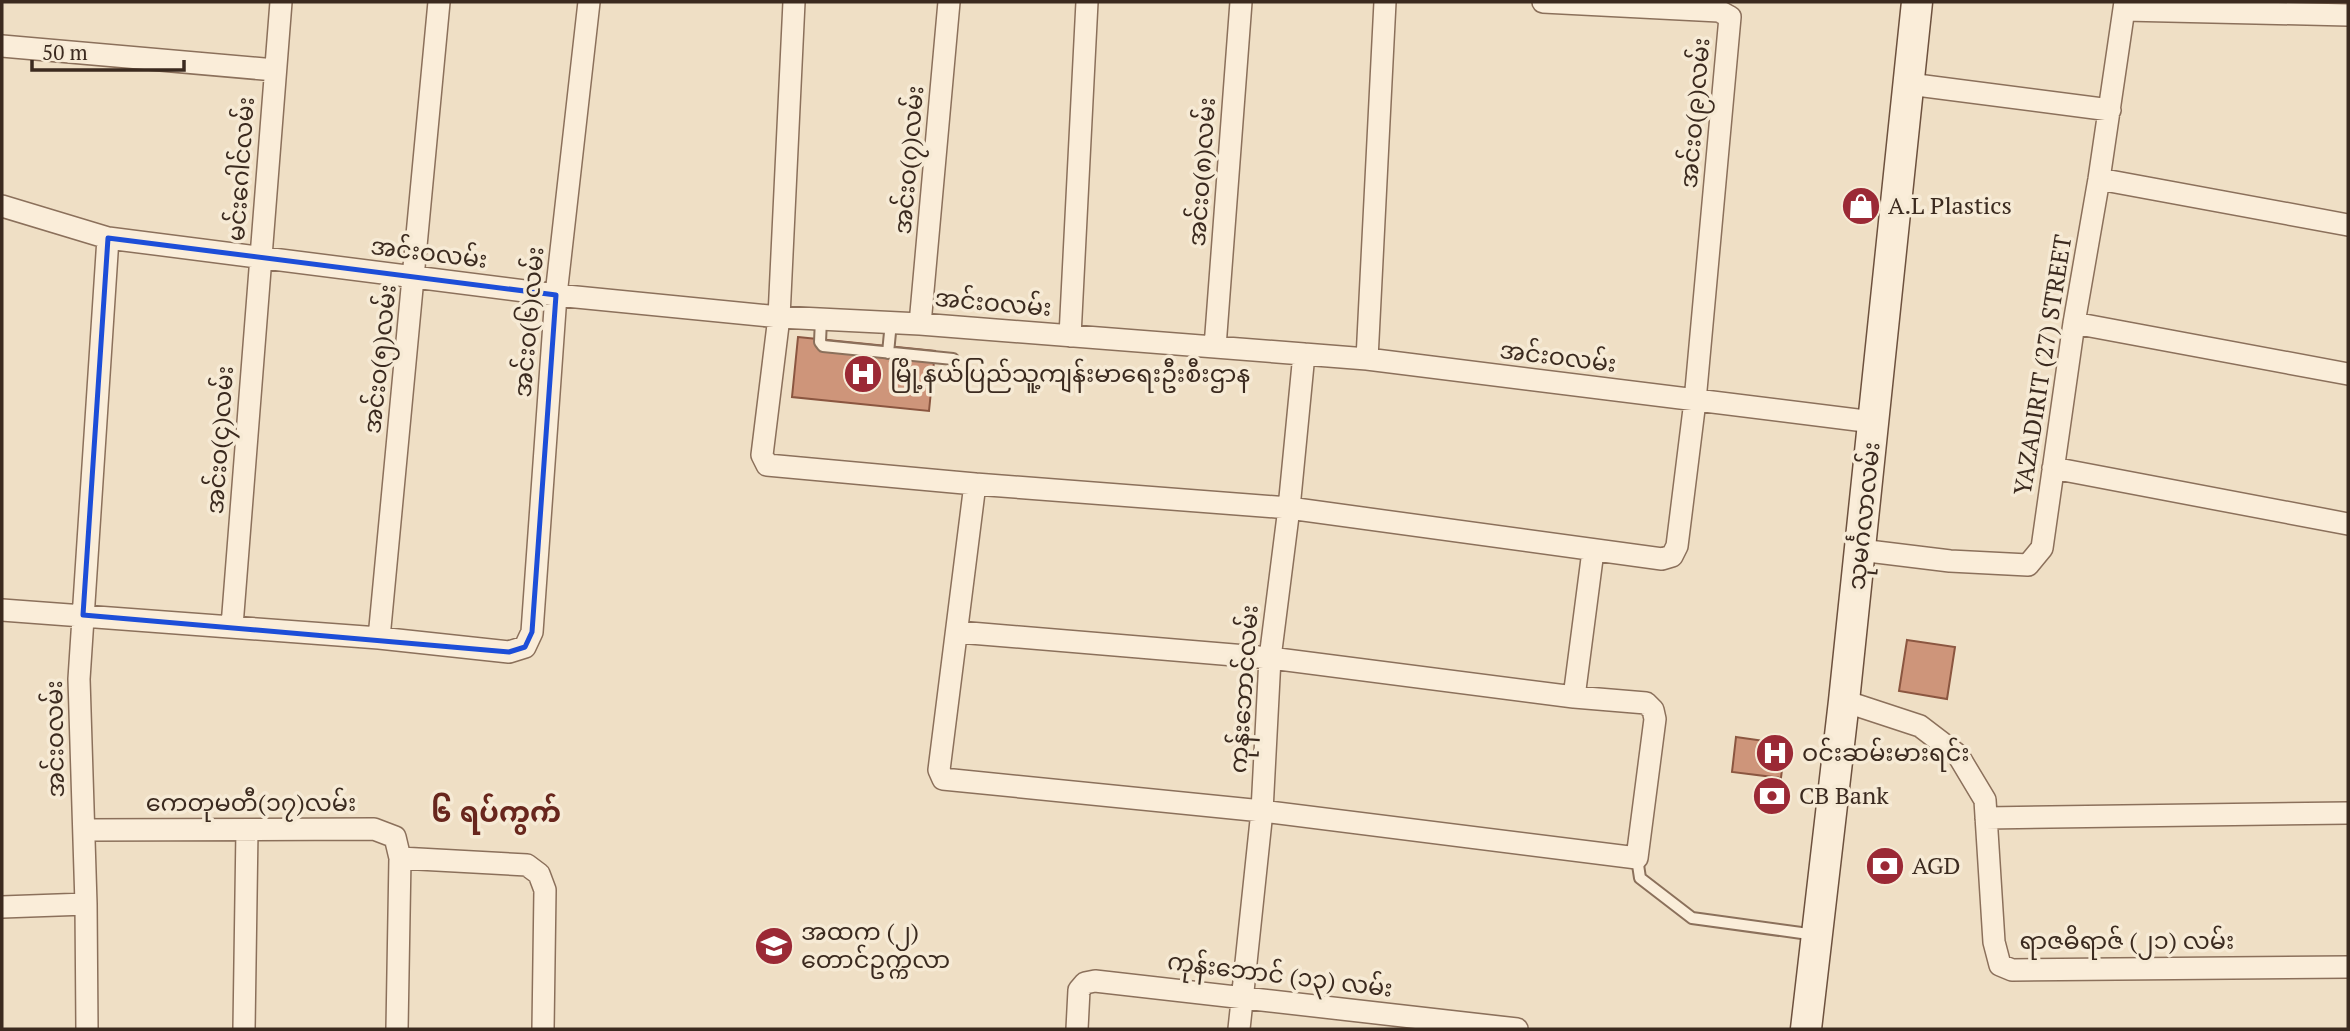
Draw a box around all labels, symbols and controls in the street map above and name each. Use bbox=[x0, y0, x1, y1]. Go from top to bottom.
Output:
scale bar bbox=[32, 28, 184, 72]
street label: အင်းဝ(၉)လမ်း bbox=[1671, 36, 1721, 190]
text: 50 m bbox=[42, 38, 88, 66]
street label: အင်းဝ(၇)လမ်း bbox=[886, 84, 934, 236]
street label: မင်းဂေါင်လမ်း bbox=[219, 96, 261, 242]
street label: အင်းဝ(၈)လမ်း bbox=[1180, 96, 1222, 248]
shop icon: A.L Plastics bbox=[1840, 185, 1882, 227]
place label: A.L Plastics bbox=[1888, 189, 2012, 221]
street label: အင်းဝလမ်း bbox=[369, 229, 489, 275]
street label: YAZADIRIT (27) STREET bbox=[2006, 232, 2078, 497]
street label: အင်းဝ(၆)လမ်း bbox=[505, 245, 551, 399]
street label: အင်းဝလမ်း bbox=[933, 281, 1053, 323]
street label: အင်းဝ(၅)လမ်း bbox=[355, 283, 407, 436]
street label: အင်းဝလမ်း bbox=[1498, 333, 1618, 379]
hospital icon: မြို့နယ်ပြည်သူ့ကျန်းမာရေးဦးစီးဌာန bbox=[842, 353, 884, 395]
place label: မြို့နယ်ပြည်သူ့ကျန်းမာရေးဦးစီးဌာန bbox=[890, 357, 1250, 393]
street label: အင်းဝ(၄)လမ်း bbox=[198, 365, 244, 515]
street label: သုမင်္ဂလာလမ်း bbox=[1839, 440, 1891, 592]
street label: ကုန်းဘောင်လမ်း bbox=[1221, 604, 1269, 775]
street label: အင်းဝလမ်း bbox=[37, 680, 71, 798]
hospital icon: ဝင်းဆမ်းမားရင်း bbox=[1754, 732, 1796, 774]
place label: ဝင်းဆမ်းမားရင်း bbox=[1802, 736, 1970, 772]
bank icon: CB Bank bbox=[1751, 775, 1793, 817]
place label: CB Bank bbox=[1799, 779, 1889, 811]
street label: ကေတုမတီ(၁၇)လမ်း bbox=[146, 786, 356, 822]
district label: ၆ ရပ်ကွက် bbox=[431, 792, 561, 835]
bank icon: AGD bbox=[1864, 845, 1906, 887]
place label: AGD bbox=[1912, 849, 1961, 881]
place label: အထက (၂) တောင်ဥက္ကလာ bbox=[801, 915, 950, 979]
street label: ရာဇဓိရာဇ် (၂၁) လမ်း bbox=[2020, 924, 2234, 960]
school or university icon: အထက (၂) တောင်ဥက္ကလာ bbox=[753, 925, 795, 967]
street label: ကုန်းဘောင် (၁၃) လမ်း bbox=[1165, 944, 1395, 1008]

